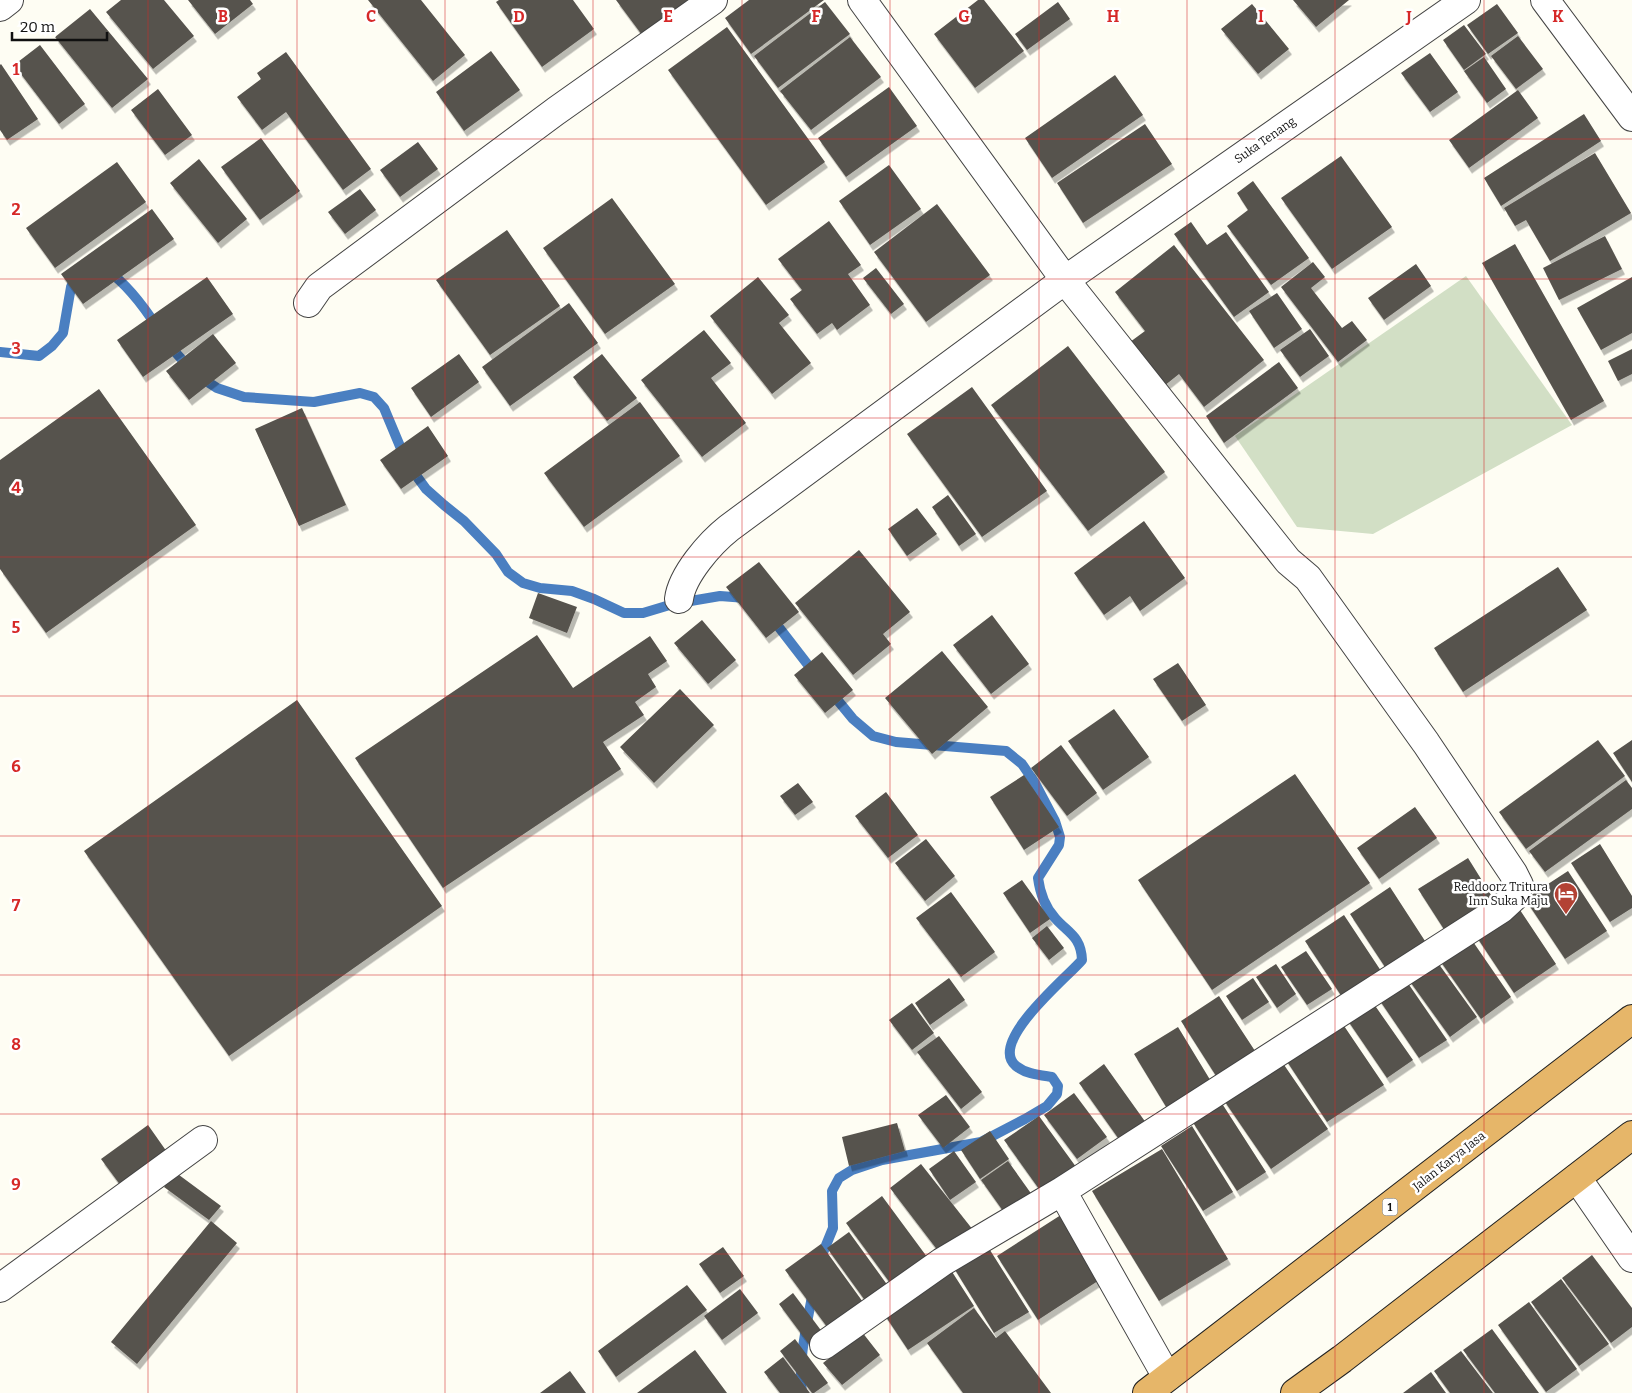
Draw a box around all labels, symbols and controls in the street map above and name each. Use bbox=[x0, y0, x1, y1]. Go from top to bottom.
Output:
text: B bbox=[218, 7, 228, 26]
text: C bbox=[366, 7, 376, 26]
text: D bbox=[513, 7, 525, 26]
text: E bbox=[663, 7, 673, 26]
text: F bbox=[812, 7, 821, 26]
text: G bbox=[958, 7, 970, 26]
text: H bbox=[1107, 7, 1120, 26]
text: I bbox=[1258, 7, 1264, 26]
text: J bbox=[1405, 7, 1412, 26]
text: K bbox=[1552, 7, 1564, 26]
scale bar bbox=[12, 10, 108, 42]
text: 20 m bbox=[20, 18, 56, 36]
text: 1 bbox=[13, 60, 20, 79]
street label: Suka Tenang bbox=[1232, 114, 1298, 166]
text: 2 bbox=[11, 200, 21, 219]
text: 3 bbox=[11, 339, 21, 358]
text: 4 bbox=[11, 478, 21, 497]
text: 5 bbox=[12, 618, 21, 637]
text: 6 bbox=[11, 757, 21, 776]
place label: Reddoorz Tritura Inn Suka Maju bbox=[1454, 880, 1549, 908]
hotel icon: Reddoorz Tritura Inn Suka Maju bbox=[1553, 881, 1579, 915]
text: 7 bbox=[12, 896, 21, 915]
text: 8 bbox=[11, 1035, 21, 1054]
street label: Jalan Karya Jasa bbox=[1409, 1128, 1488, 1194]
text: 9 bbox=[11, 1175, 21, 1194]
road number: 1 bbox=[1382, 1198, 1398, 1216]

